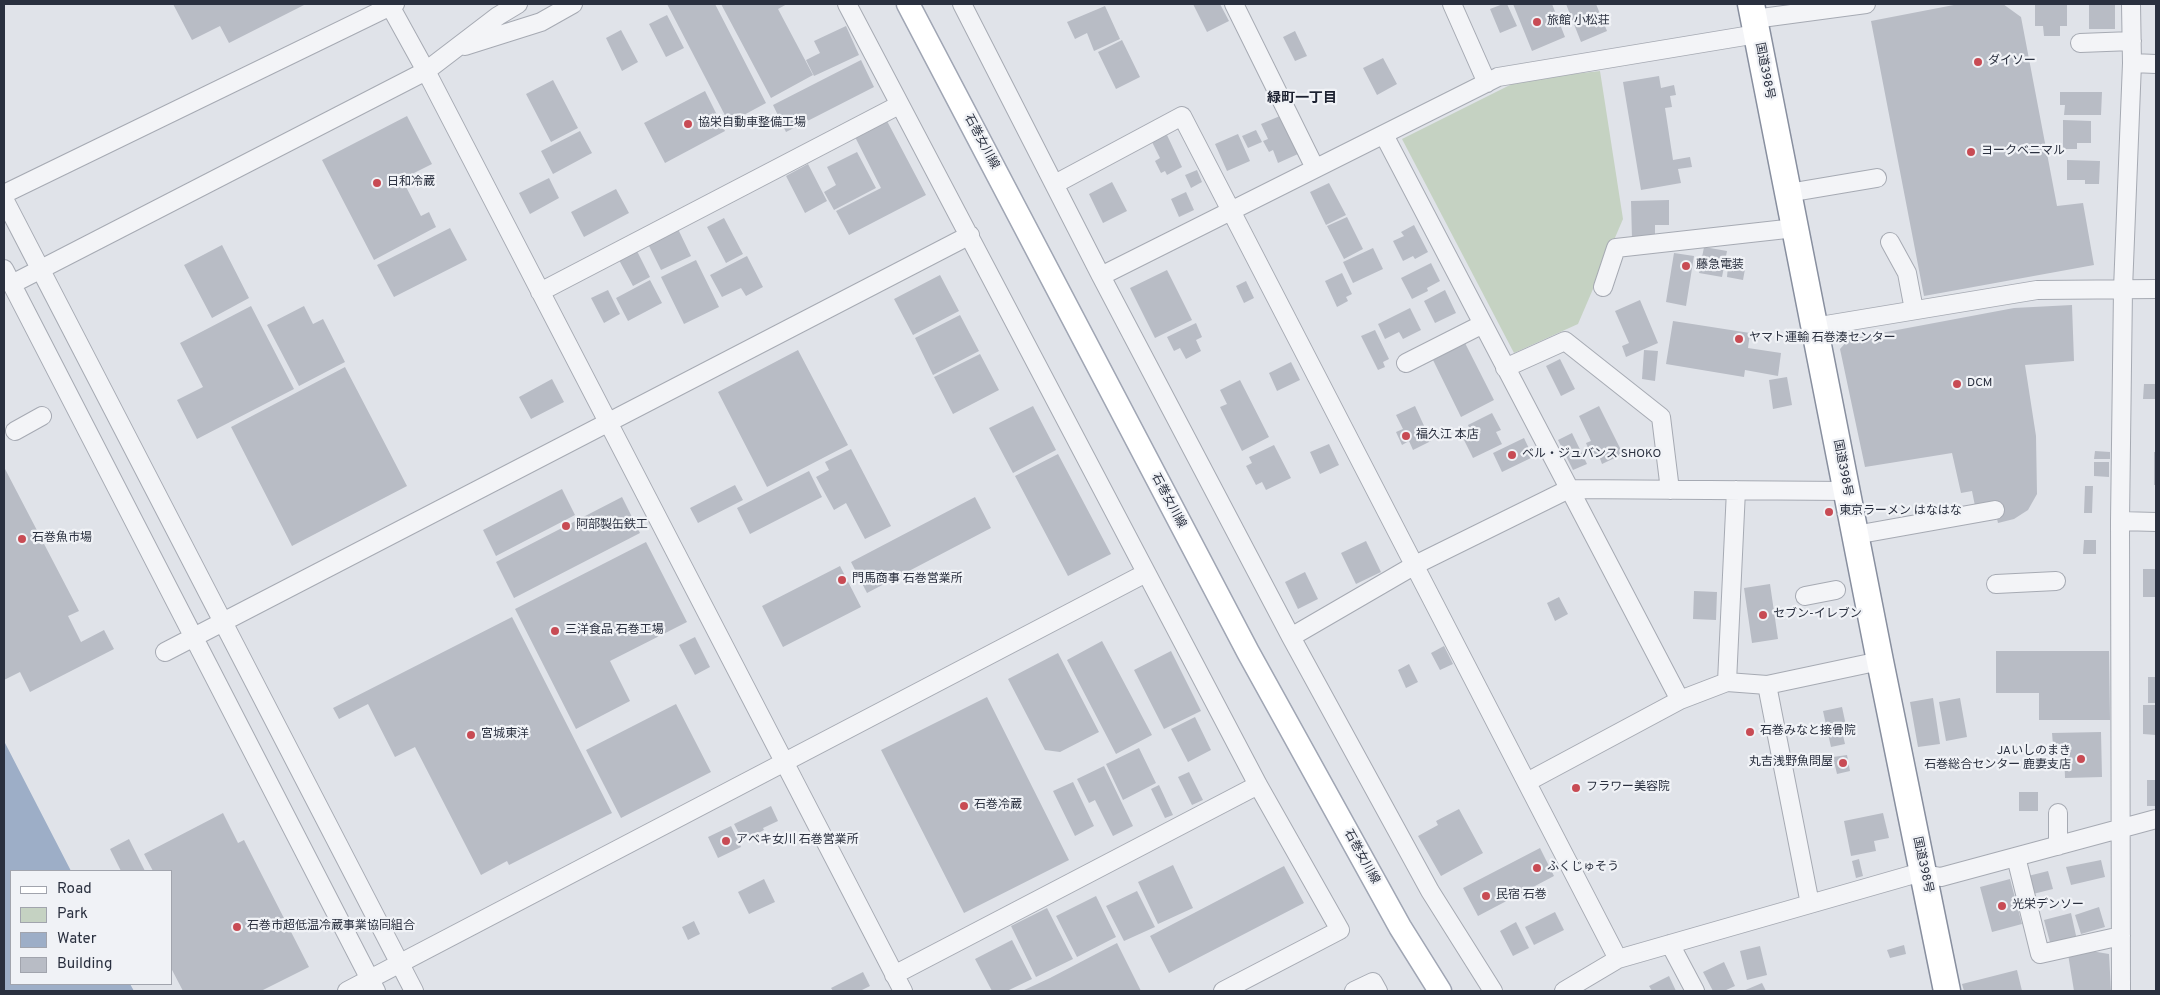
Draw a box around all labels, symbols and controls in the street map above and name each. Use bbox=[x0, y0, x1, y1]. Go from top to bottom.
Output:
place label: 旅館 小松荘 bbox=[1547, 15, 1610, 29]
marker: 旅館 小松荘 bbox=[1531, 16, 1543, 28]
street label: 国道398号 bbox=[1751, 41, 1777, 101]
place label: ダイソー bbox=[1988, 55, 2036, 69]
marker: ダイソー bbox=[1972, 56, 1984, 68]
district label: 緑町一丁目 bbox=[1267, 91, 1337, 107]
street label: 石巻女川線 bbox=[961, 112, 1001, 172]
place label: 協栄自動車整備工場 bbox=[698, 117, 806, 131]
marker: 協栄自動車整備工場 bbox=[682, 118, 694, 130]
place label: ヨークベニマル bbox=[1981, 145, 2065, 159]
marker: ヨークベニマル bbox=[1965, 146, 1977, 158]
place label: 日和冷蔵 bbox=[387, 176, 435, 190]
marker: 日和冷蔵 bbox=[371, 177, 383, 189]
place label: 藤急電装 bbox=[1696, 259, 1744, 273]
marker: 藤急電装 bbox=[1680, 260, 1692, 272]
place label: ヤマト運輸 石巻湊センター bbox=[1749, 332, 1896, 346]
marker: ヤマト運輸 石巻湊センター bbox=[1733, 333, 1745, 345]
place label: DCM bbox=[1967, 377, 1992, 391]
marker: DCM bbox=[1951, 378, 1963, 390]
place label: 福久江 本店 bbox=[1416, 429, 1479, 443]
marker: 福久江 本店 bbox=[1400, 430, 1412, 442]
street label: 国道398号 bbox=[1829, 438, 1855, 498]
place label: ベル・ジュバンス SHOKO bbox=[1522, 448, 1661, 462]
marker: ベル・ジュバンス SHOKO bbox=[1506, 449, 1518, 461]
street label: 石巻女川線 bbox=[1148, 471, 1188, 531]
place label: 東京ラーメン はなはな bbox=[1839, 505, 1962, 519]
marker: 東京ラーメン はなはな bbox=[1823, 506, 1835, 518]
place label: 阿部製缶鉄工 bbox=[576, 519, 648, 533]
marker: 阿部製缶鉄工 bbox=[560, 520, 572, 532]
place label: 石巻魚市場 bbox=[32, 532, 92, 546]
marker: 石巻魚市場 bbox=[16, 533, 28, 545]
place label: 門馬商事 石巻営業所 bbox=[852, 573, 963, 587]
marker: 門馬商事 石巻営業所 bbox=[836, 574, 848, 586]
place label: セブン-イレブン bbox=[1773, 608, 1862, 622]
marker: セブン-イレブン bbox=[1757, 609, 1769, 621]
place label: 三洋食品 石巻工場 bbox=[565, 624, 664, 638]
marker: 三洋食品 石巻工場 bbox=[549, 625, 561, 637]
place label: 石巻みなと接骨院 bbox=[1760, 725, 1856, 739]
marker: 石巻みなと接骨院 bbox=[1744, 726, 1756, 738]
place label: 宮城東洋 bbox=[481, 728, 529, 742]
marker: 宮城東洋 bbox=[465, 729, 477, 741]
place label: JAいしのまき 石巻総合センター 鹿妻支店 bbox=[1924, 745, 2071, 773]
marker: JAいしのまき 石巻総合センター 鹿妻支店 bbox=[2075, 753, 2087, 765]
place label: 丸吉浅野魚問屋 bbox=[1749, 756, 1833, 770]
marker: 丸吉浅野魚問屋 bbox=[1837, 757, 1849, 769]
place label: フラワー美容院 bbox=[1586, 781, 1670, 795]
marker: フラワー美容院 bbox=[1570, 782, 1582, 794]
place label: 石巻冷蔵 bbox=[974, 799, 1022, 813]
marker: 石巻冷蔵 bbox=[958, 800, 970, 812]
street label: 石巻女川線 bbox=[1340, 827, 1382, 887]
place label: アベキ女川 石巻営業所 bbox=[736, 834, 859, 848]
marker: アベキ女川 石巻営業所 bbox=[720, 835, 732, 847]
street label: 国道398号 bbox=[1909, 835, 1935, 895]
place label: ふくじゅそう bbox=[1547, 861, 1619, 875]
marker: ふくじゅそう bbox=[1531, 862, 1543, 874]
legend bbox=[10, 870, 172, 985]
text: Road bbox=[57, 880, 92, 899]
place label: 民宿 石巻 bbox=[1496, 889, 1547, 903]
marker: 民宿 石巻 bbox=[1480, 890, 1492, 902]
place label: 光栄デンソー bbox=[2012, 899, 2084, 913]
marker: 光栄デンソー bbox=[1996, 900, 2008, 912]
text: Park bbox=[57, 905, 88, 924]
place label: 石巻市超低温冷蔵事業協同組合 bbox=[247, 920, 415, 934]
marker: 石巻市超低温冷蔵事業協同組合 bbox=[231, 921, 243, 933]
text: Water bbox=[57, 930, 96, 949]
text: Building bbox=[57, 955, 112, 974]

